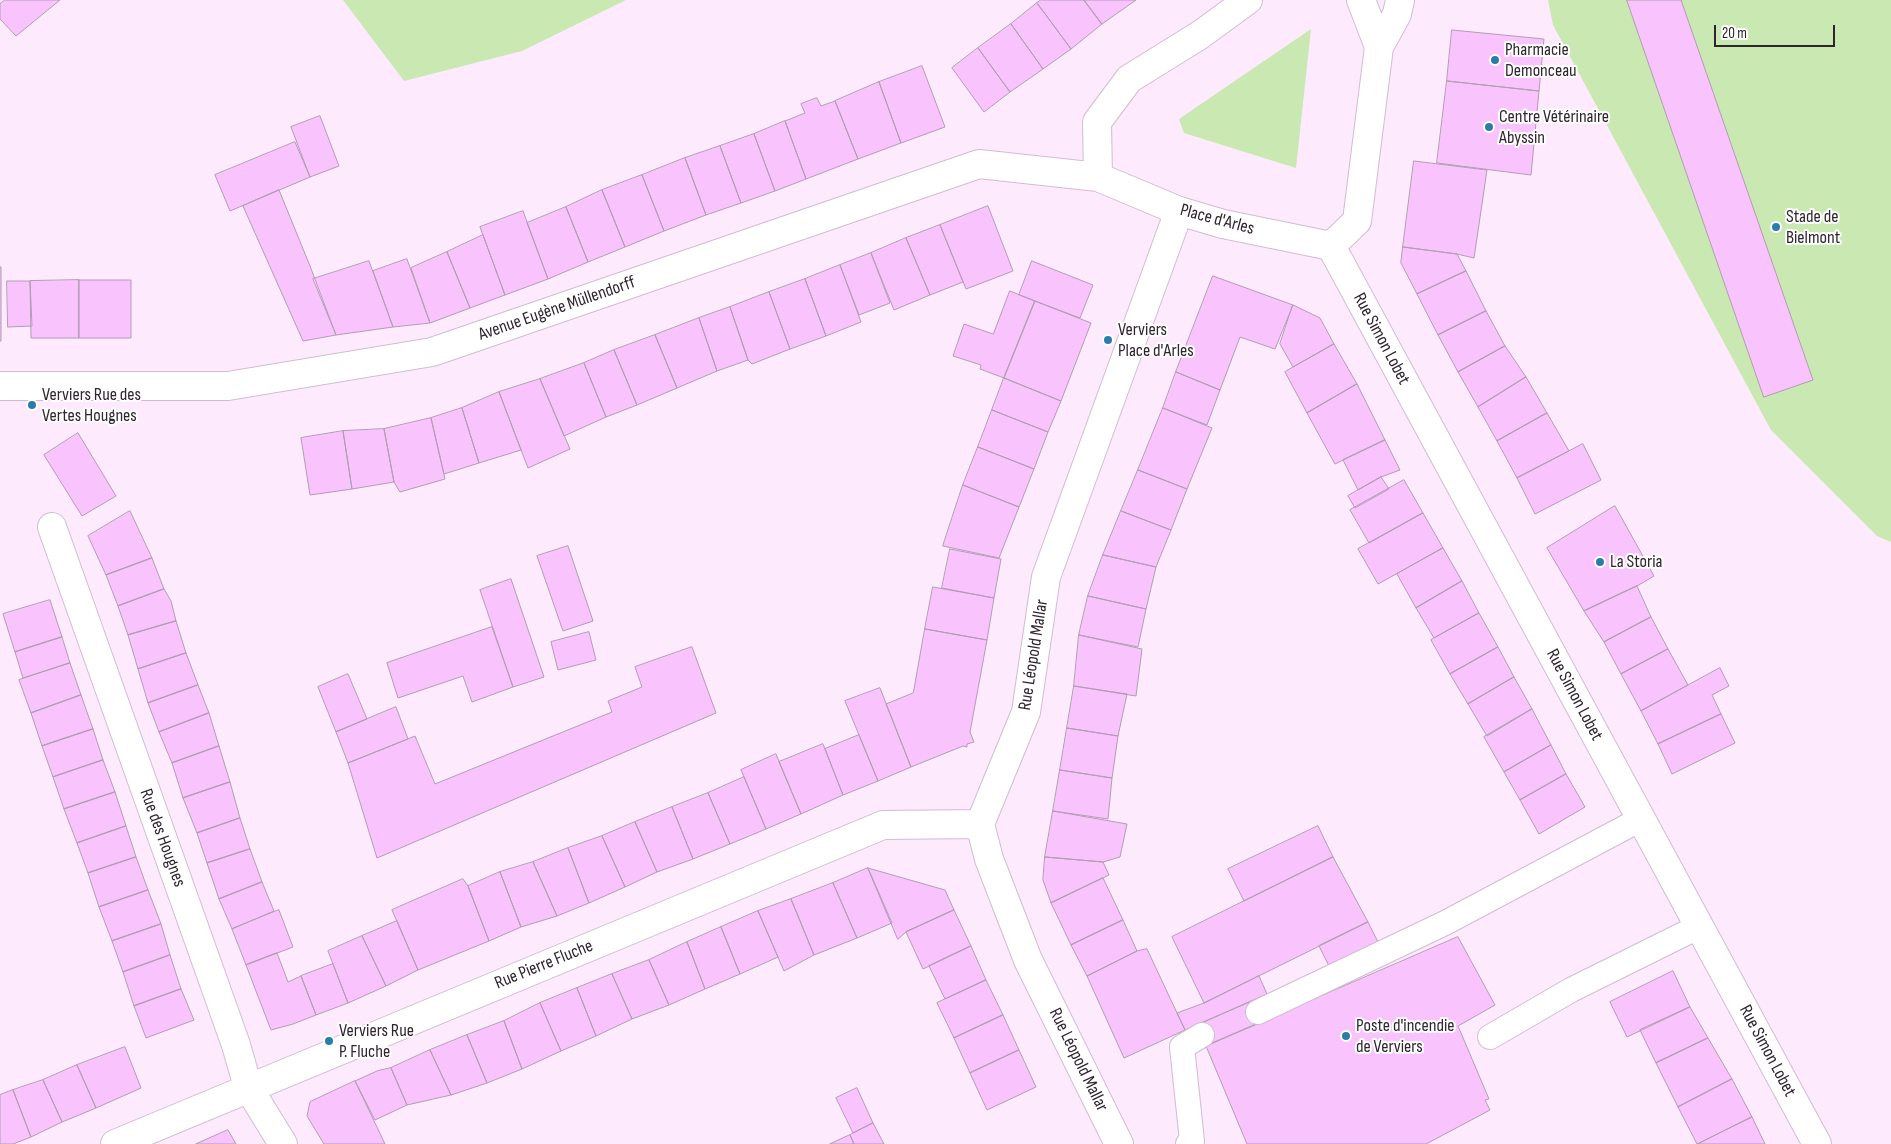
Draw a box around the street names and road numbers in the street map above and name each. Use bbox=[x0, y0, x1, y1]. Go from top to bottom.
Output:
street label: Place d'Arles bbox=[1178, 200, 1256, 240]
street label: Avenue Eugène Müllendorff bbox=[476, 272, 638, 346]
street label: Rue Simon Lobet bbox=[1348, 289, 1414, 389]
street label: Rue Léopold Mallar bbox=[1015, 598, 1053, 712]
street label: Rue Simon Lobet bbox=[1541, 645, 1607, 745]
street label: Rue des Hougnes bbox=[134, 786, 190, 890]
street label: Rue Pierre Fluche bbox=[492, 935, 596, 995]
street label: Rue Simon Lobet bbox=[1734, 1001, 1800, 1101]
street label: Rue Léopold Mallar bbox=[1044, 1005, 1112, 1115]

